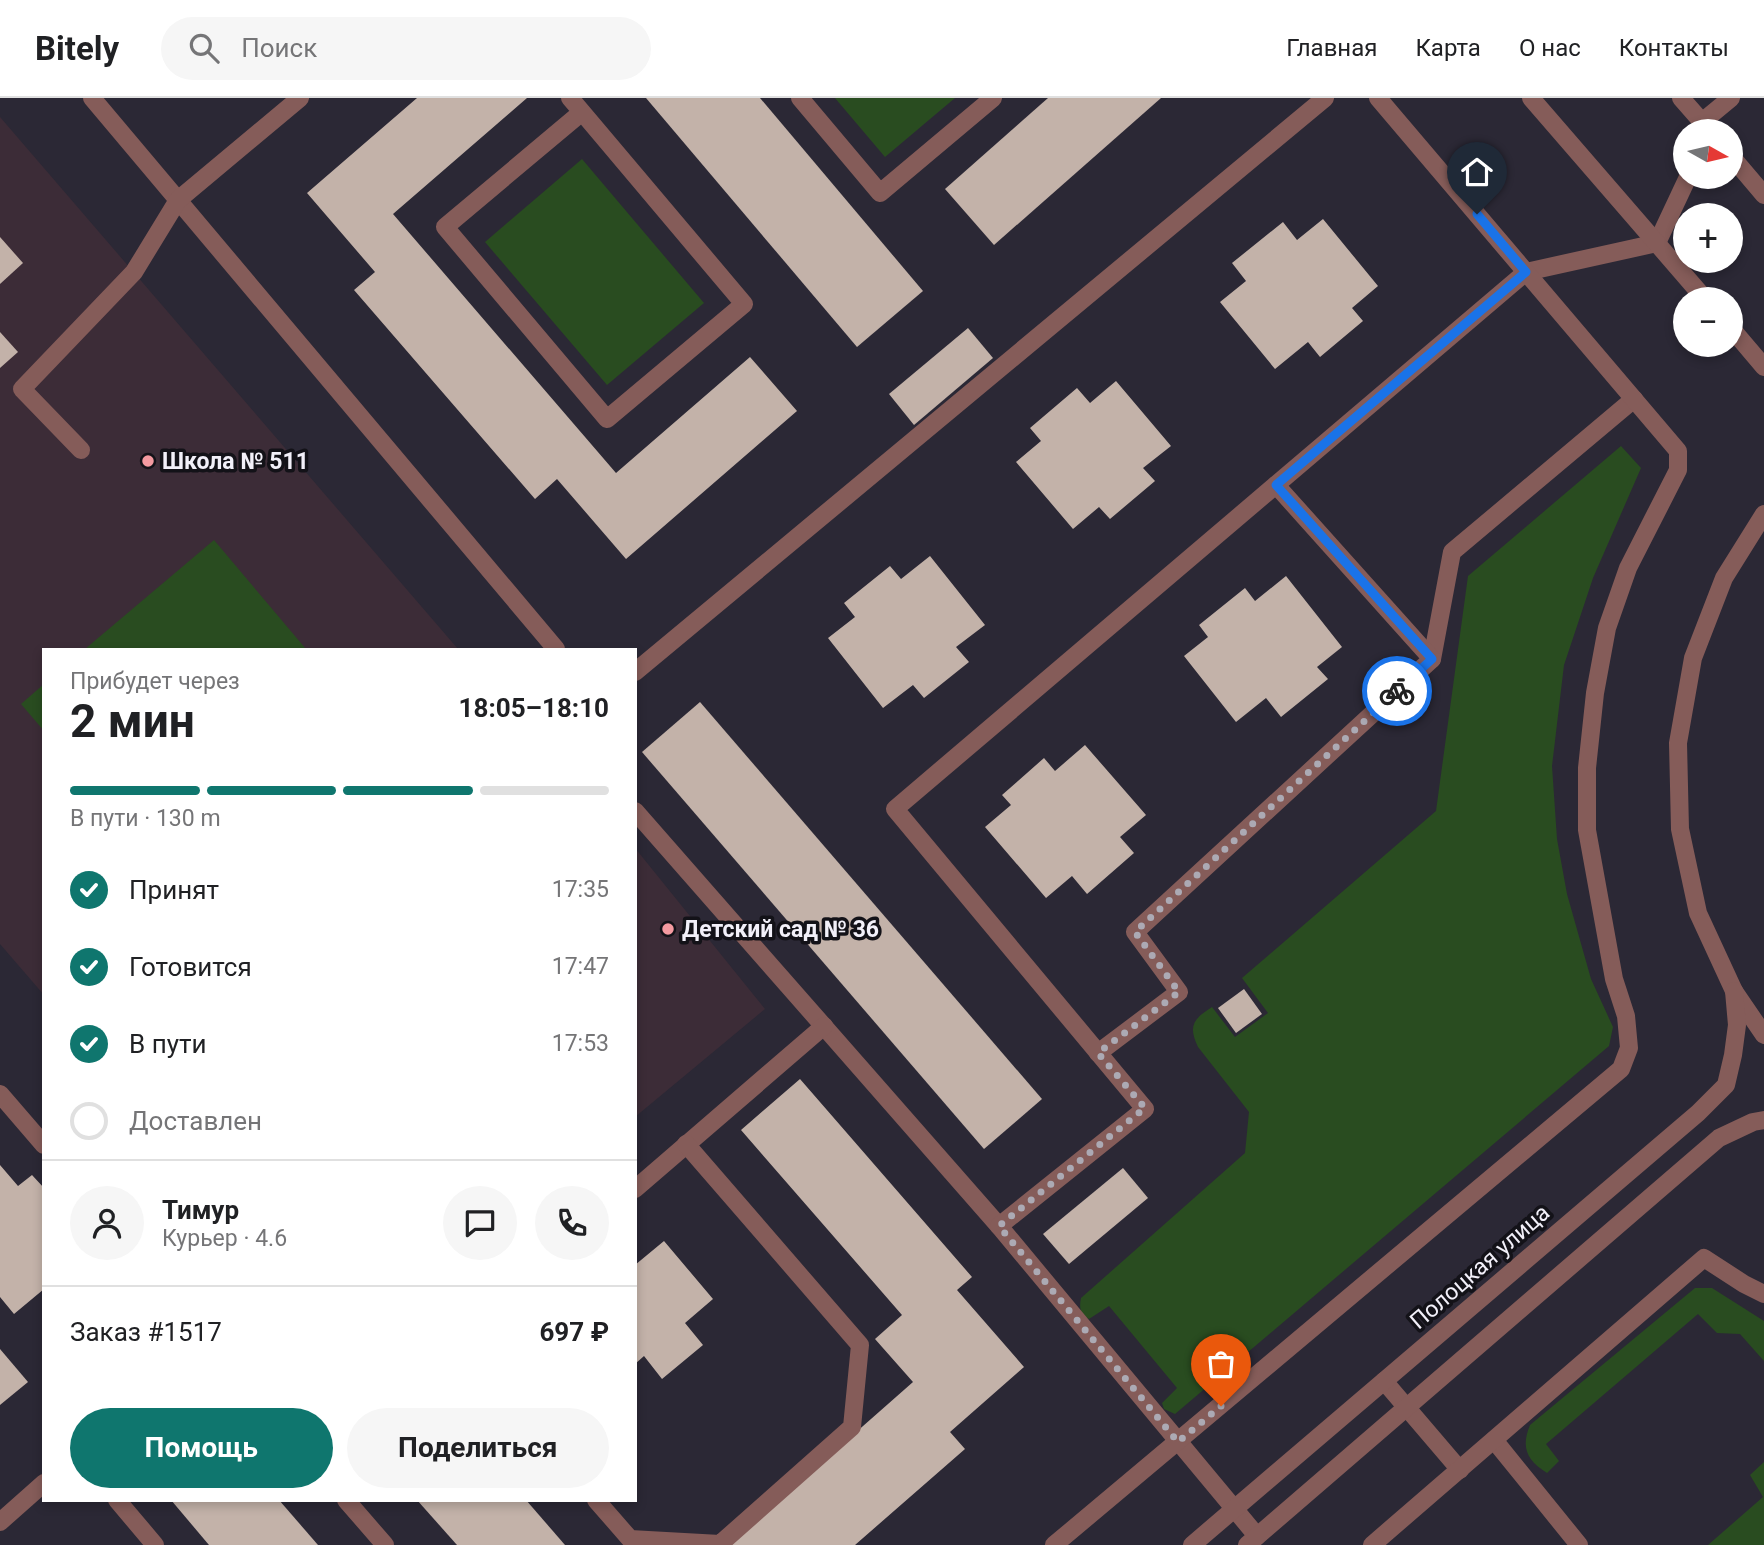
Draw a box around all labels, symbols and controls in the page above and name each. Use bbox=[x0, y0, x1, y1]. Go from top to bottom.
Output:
search box bbox=[161, 17, 651, 80]
text: Bitely bbox=[35, 29, 119, 68]
icon: search bbox=[185, 29, 223, 67]
text: Поиск bbox=[241, 33, 317, 63]
text: Главная bbox=[1286, 34, 1377, 62]
text: Карта bbox=[1415, 34, 1481, 62]
text: О нас bbox=[1519, 34, 1581, 62]
text: Контакты bbox=[1619, 34, 1729, 62]
north arrow bbox=[1673, 119, 1743, 189]
map controls bbox=[1673, 119, 1743, 357]
pin bbox=[1447, 142, 1507, 214]
icon: home bbox=[1458, 153, 1496, 191]
button: + bbox=[1673, 203, 1743, 273]
button: − bbox=[1673, 287, 1743, 357]
place label: Школа № 511 bbox=[162, 448, 309, 475]
marker: Школа № 511 bbox=[140, 453, 156, 469]
courier bbox=[1362, 656, 1432, 726]
text: Прибудет через bbox=[70, 668, 240, 695]
icon: bike bbox=[1378, 672, 1416, 710]
text: 18:05–18:10 bbox=[459, 693, 609, 723]
text: 2 мин bbox=[70, 694, 195, 748]
text: В пути · 130 m bbox=[70, 805, 221, 832]
icon: check bbox=[70, 871, 108, 909]
text: Принят bbox=[129, 875, 219, 905]
text: 17:35 bbox=[552, 876, 609, 903]
place label: Детский сад № 36 bbox=[682, 916, 879, 943]
marker: Детский сад № 36 bbox=[660, 921, 676, 937]
icon: check bbox=[70, 948, 108, 986]
text: Готовится bbox=[129, 952, 252, 982]
text: 17:47 bbox=[552, 953, 609, 980]
icon: check bbox=[70, 1025, 108, 1063]
text: В пути bbox=[129, 1029, 206, 1059]
text: 17:53 bbox=[552, 1030, 609, 1057]
text: Доставлен bbox=[129, 1106, 262, 1136]
button: person bbox=[70, 1186, 144, 1260]
button: chat bbox=[443, 1186, 517, 1260]
button: phone bbox=[535, 1186, 609, 1260]
text: Тимур bbox=[162, 1195, 239, 1225]
street label: Полоцкая улица bbox=[1405, 1199, 1555, 1335]
text: Курьер · 4.6 bbox=[162, 1225, 287, 1252]
text: Заказ #1517 bbox=[70, 1317, 222, 1347]
text: 697 ₽ bbox=[539, 1317, 609, 1347]
pin bbox=[1191, 1334, 1251, 1406]
icon: bag bbox=[1202, 1345, 1240, 1383]
button: Помощь bbox=[70, 1408, 333, 1488]
button: Поделиться bbox=[347, 1408, 609, 1488]

